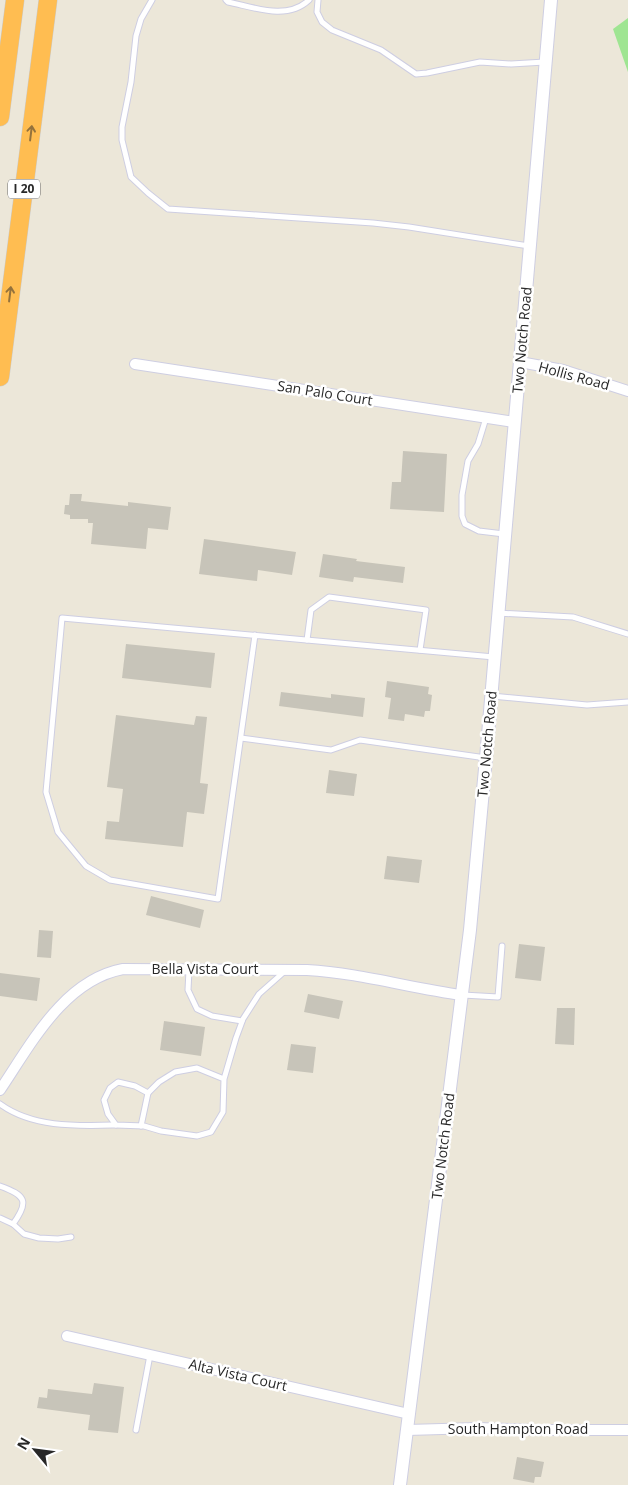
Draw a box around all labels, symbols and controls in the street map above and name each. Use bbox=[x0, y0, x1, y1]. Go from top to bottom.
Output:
one-way arrow bbox=[26, 125, 36, 141]
road number: I 20 bbox=[8, 180, 40, 198]
one-way arrow bbox=[5, 286, 15, 302]
street label: Two Notch Road bbox=[507, 286, 536, 394]
street label: Hollis Road bbox=[536, 357, 612, 394]
street label: San Palo Court bbox=[276, 376, 374, 409]
street label: Two Notch Road bbox=[472, 690, 501, 798]
street label: Bella Vista Court bbox=[152, 959, 258, 978]
street label: Two Notch Road bbox=[427, 1092, 458, 1200]
street label: Alta Vista Court bbox=[187, 1354, 289, 1395]
street label: South Hampton Road bbox=[448, 1419, 588, 1438]
north arrow bbox=[10, 1425, 60, 1475]
text: N bbox=[12, 1434, 34, 1453]

